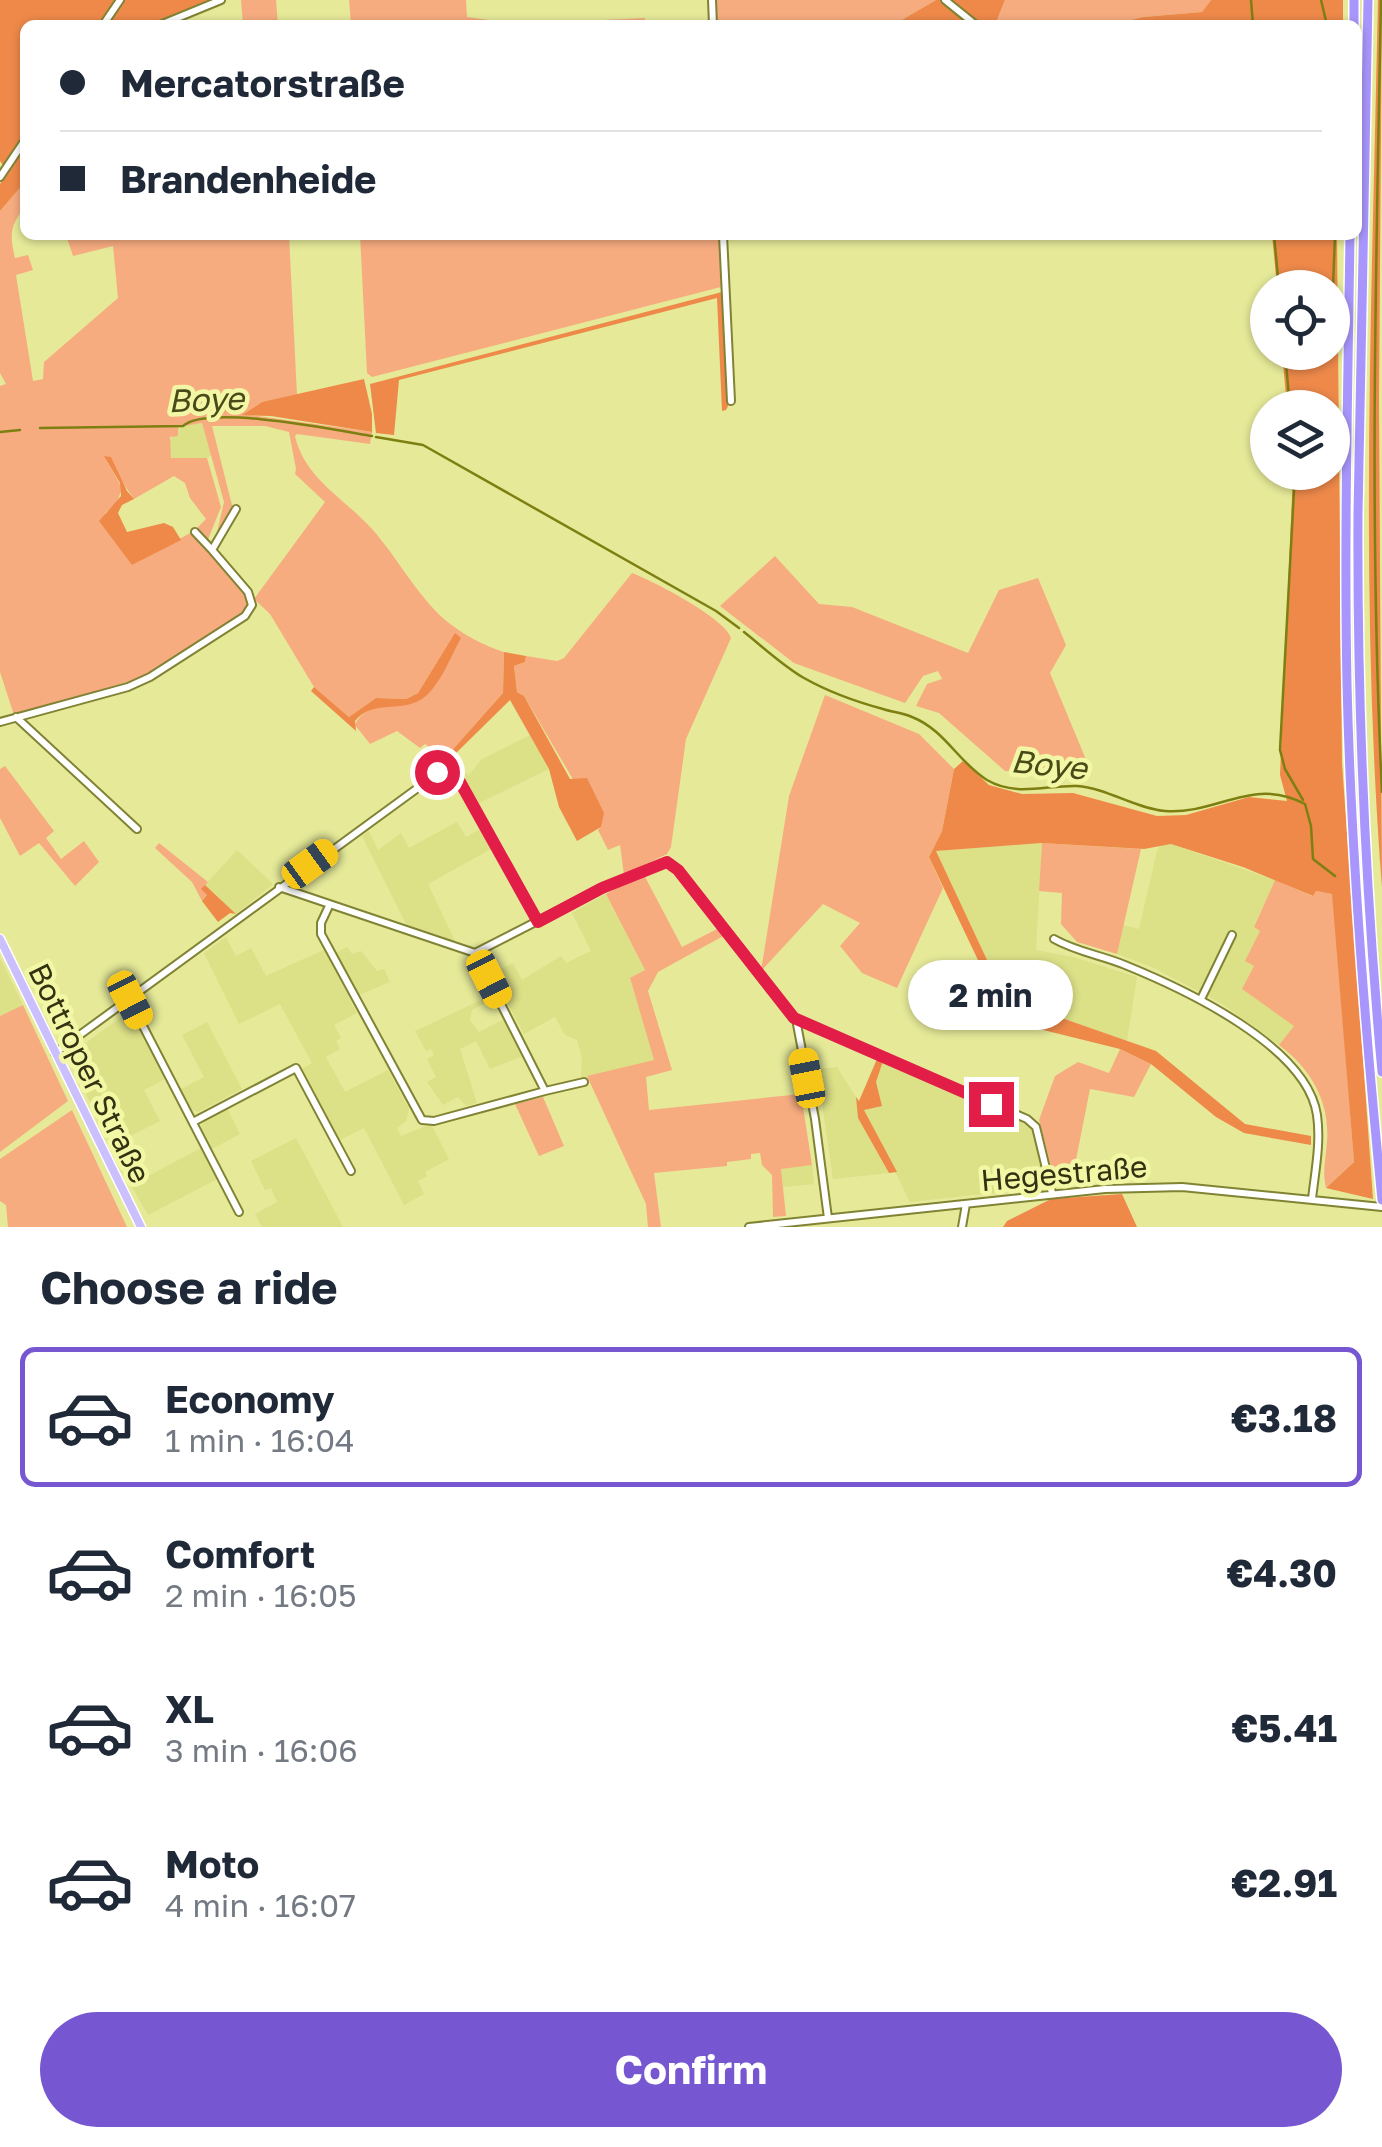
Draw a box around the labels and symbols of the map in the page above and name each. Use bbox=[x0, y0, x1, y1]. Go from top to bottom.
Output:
water label: Boye bbox=[167, 379, 247, 419]
water label: Boye bbox=[1009, 741, 1091, 787]
route start bbox=[415, 750, 460, 795]
car bbox=[277, 834, 343, 894]
car bbox=[462, 945, 516, 1013]
street label: Bottroper Straße bbox=[21, 957, 159, 1189]
callout: 2 min bbox=[908, 959, 1074, 1029]
car bbox=[103, 966, 157, 1034]
car bbox=[787, 1046, 827, 1110]
route end bbox=[969, 1082, 1014, 1127]
street label: Hegestraße bbox=[979, 1148, 1149, 1198]

